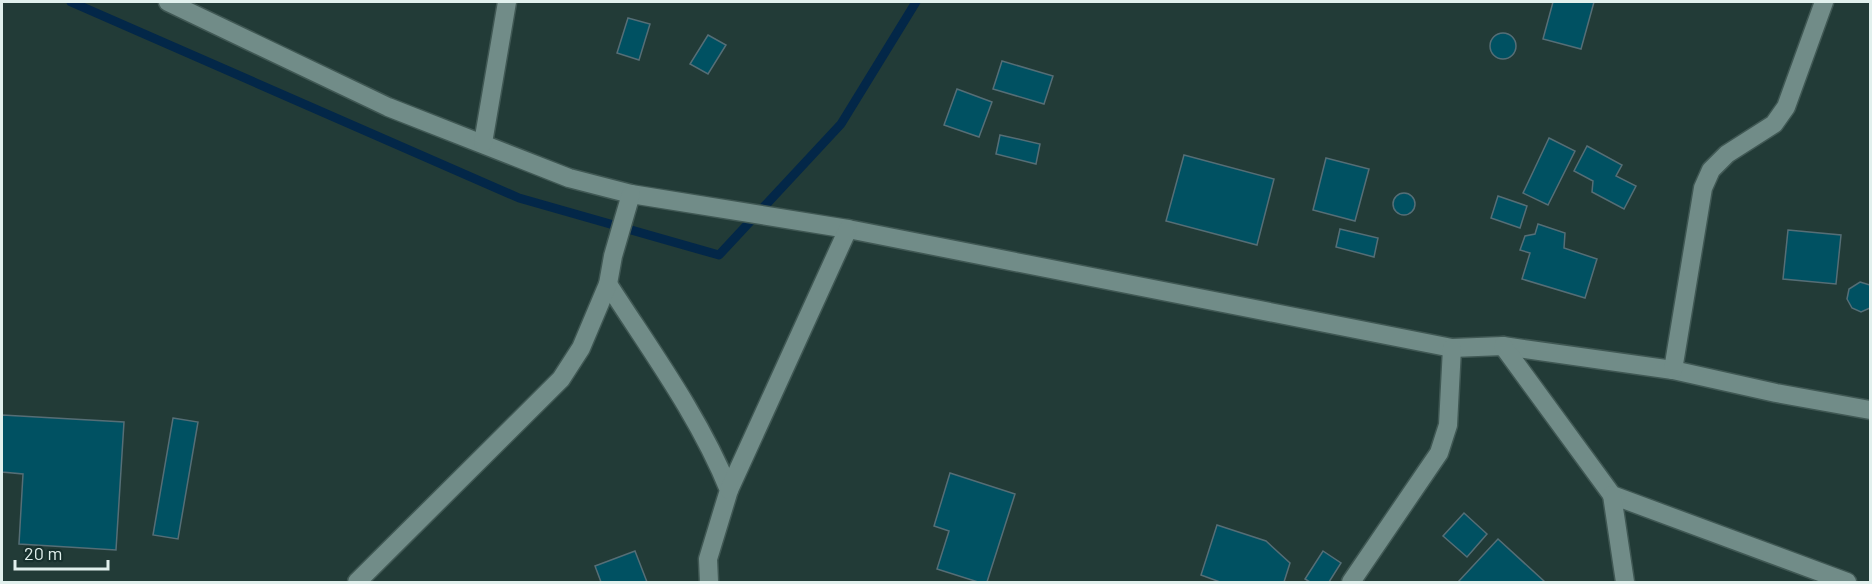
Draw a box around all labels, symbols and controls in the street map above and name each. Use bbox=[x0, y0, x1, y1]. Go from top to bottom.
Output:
scale bar bbox=[15, 533, 108, 571]
text: 20 m bbox=[24, 542, 62, 564]

